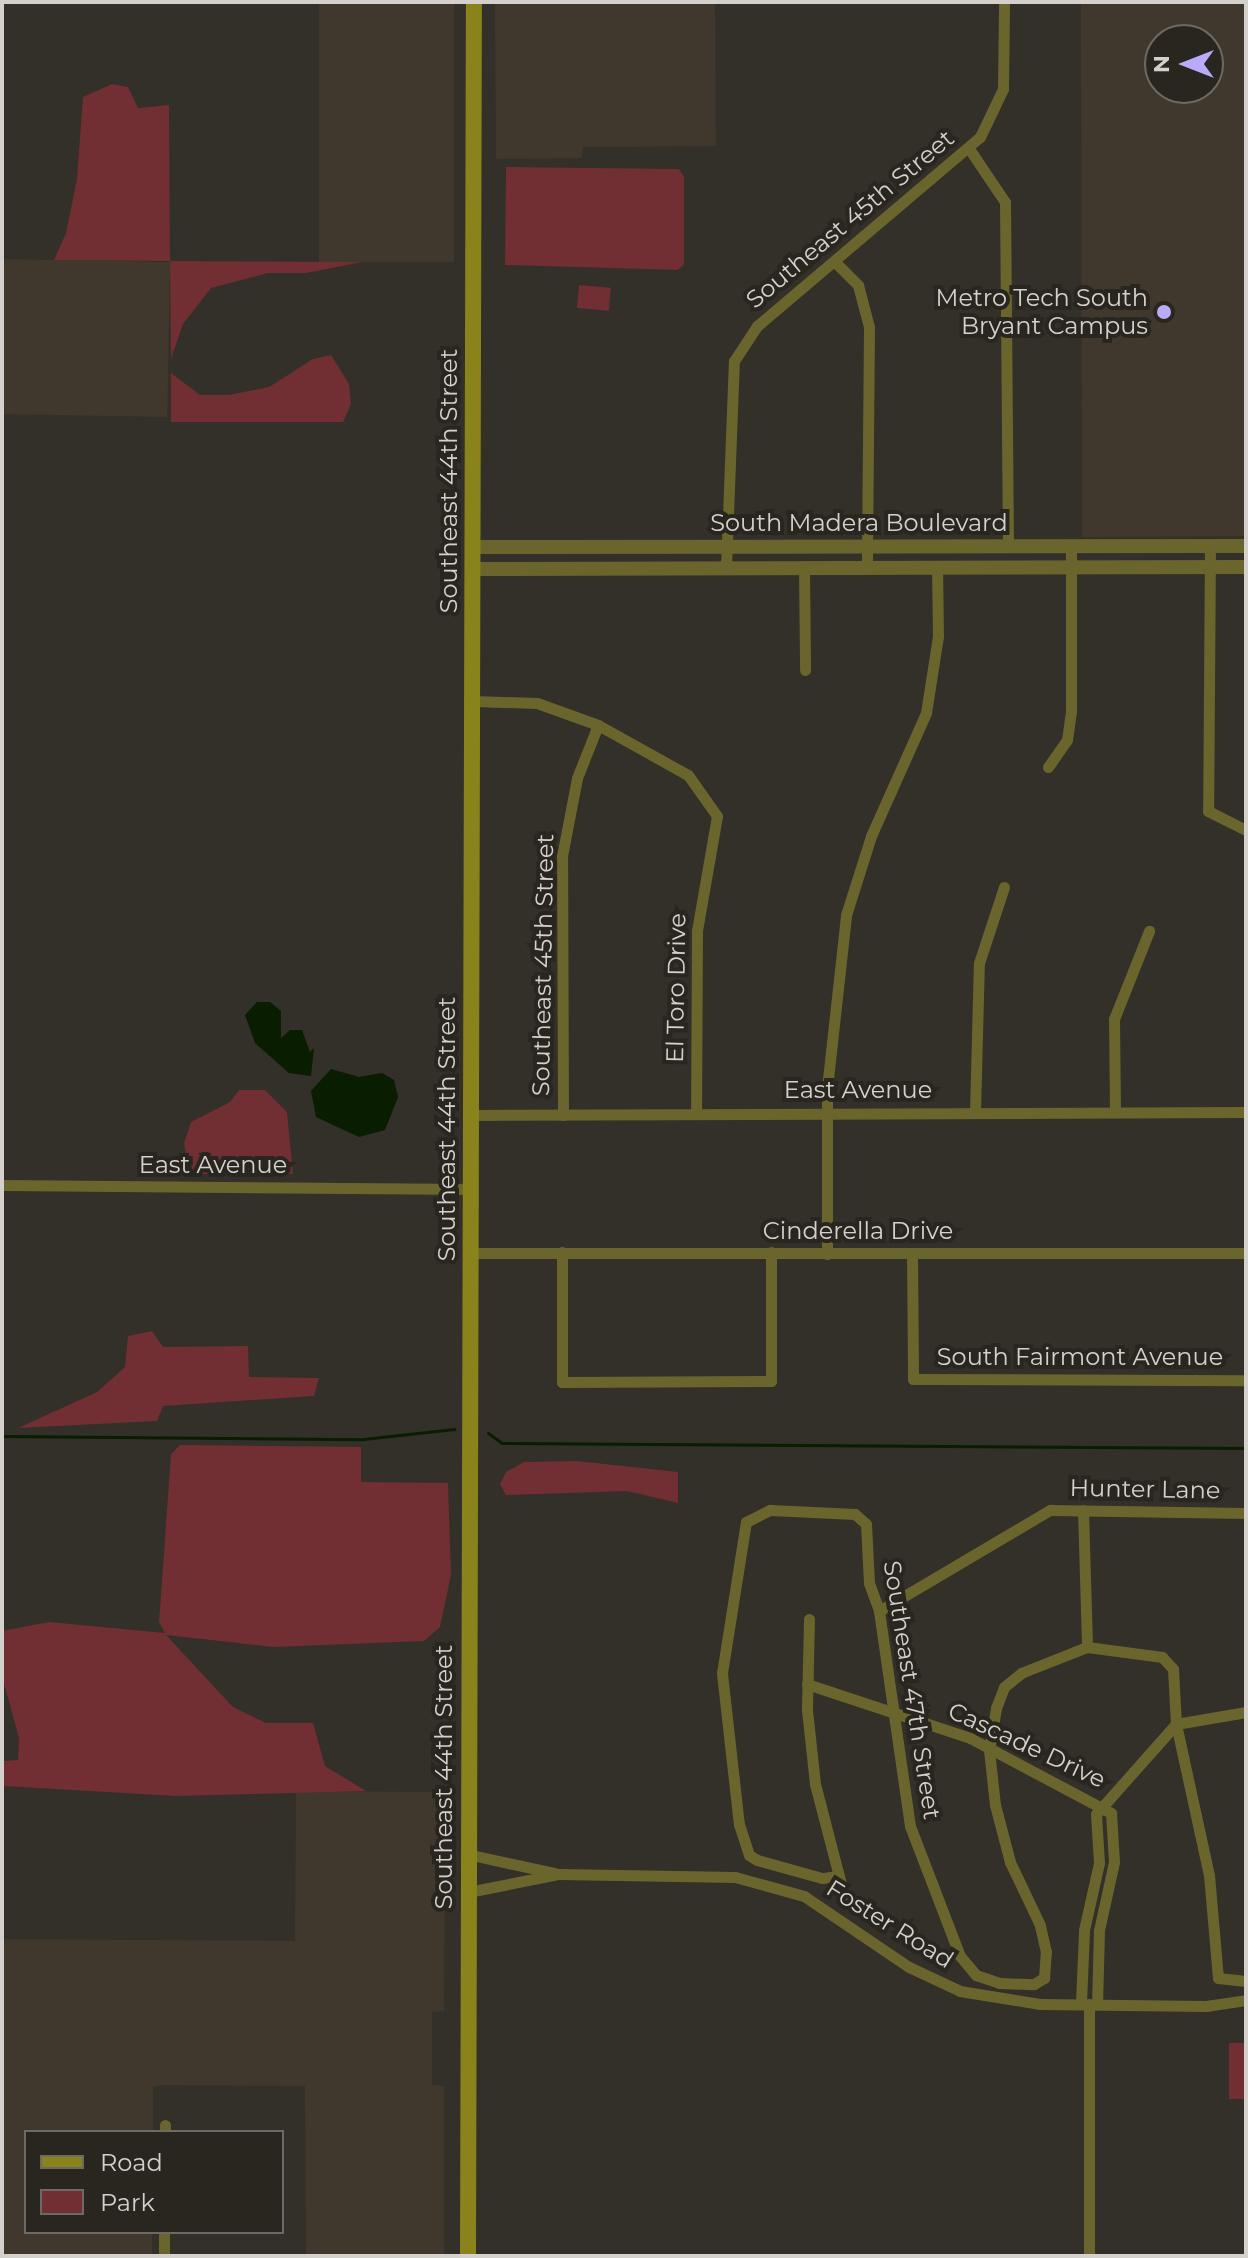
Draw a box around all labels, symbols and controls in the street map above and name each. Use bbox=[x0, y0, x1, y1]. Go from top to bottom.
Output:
north arrow bbox=[1144, 24, 1224, 104]
text: N bbox=[1148, 55, 1175, 73]
street label: Southeast 45th Street bbox=[740, 124, 960, 314]
place label: Metro Tech South Bryant Campus bbox=[935, 284, 1148, 340]
marker: Metro Tech South Bryant Campus bbox=[1155, 303, 1173, 321]
street label: Southeast 44th Street bbox=[435, 349, 463, 613]
street label: South Madera Boulevard bbox=[710, 509, 1008, 537]
street label: Southeast 45th Street bbox=[526, 834, 560, 1096]
street label: El Toro Drive bbox=[660, 913, 692, 1063]
street label: Southeast 44th Street bbox=[433, 997, 461, 1261]
street label: East Avenue bbox=[784, 1076, 932, 1104]
street label: East Avenue bbox=[139, 1151, 287, 1179]
street label: Cinderella Drive bbox=[763, 1217, 953, 1245]
street label: South Fairmont Avenue bbox=[937, 1343, 1223, 1371]
street label: Hunter Lane bbox=[1069, 1473, 1221, 1505]
street label: Southeast 47th Street bbox=[877, 1559, 947, 1821]
street label: Southeast 44th Street bbox=[430, 1645, 458, 1909]
street label: Cascade Drive bbox=[944, 1696, 1110, 1794]
street label: Foster Road bbox=[821, 1874, 959, 1974]
legend bbox=[24, 2130, 284, 2234]
text: Road bbox=[100, 2148, 163, 2177]
text: Park bbox=[100, 2188, 155, 2217]

